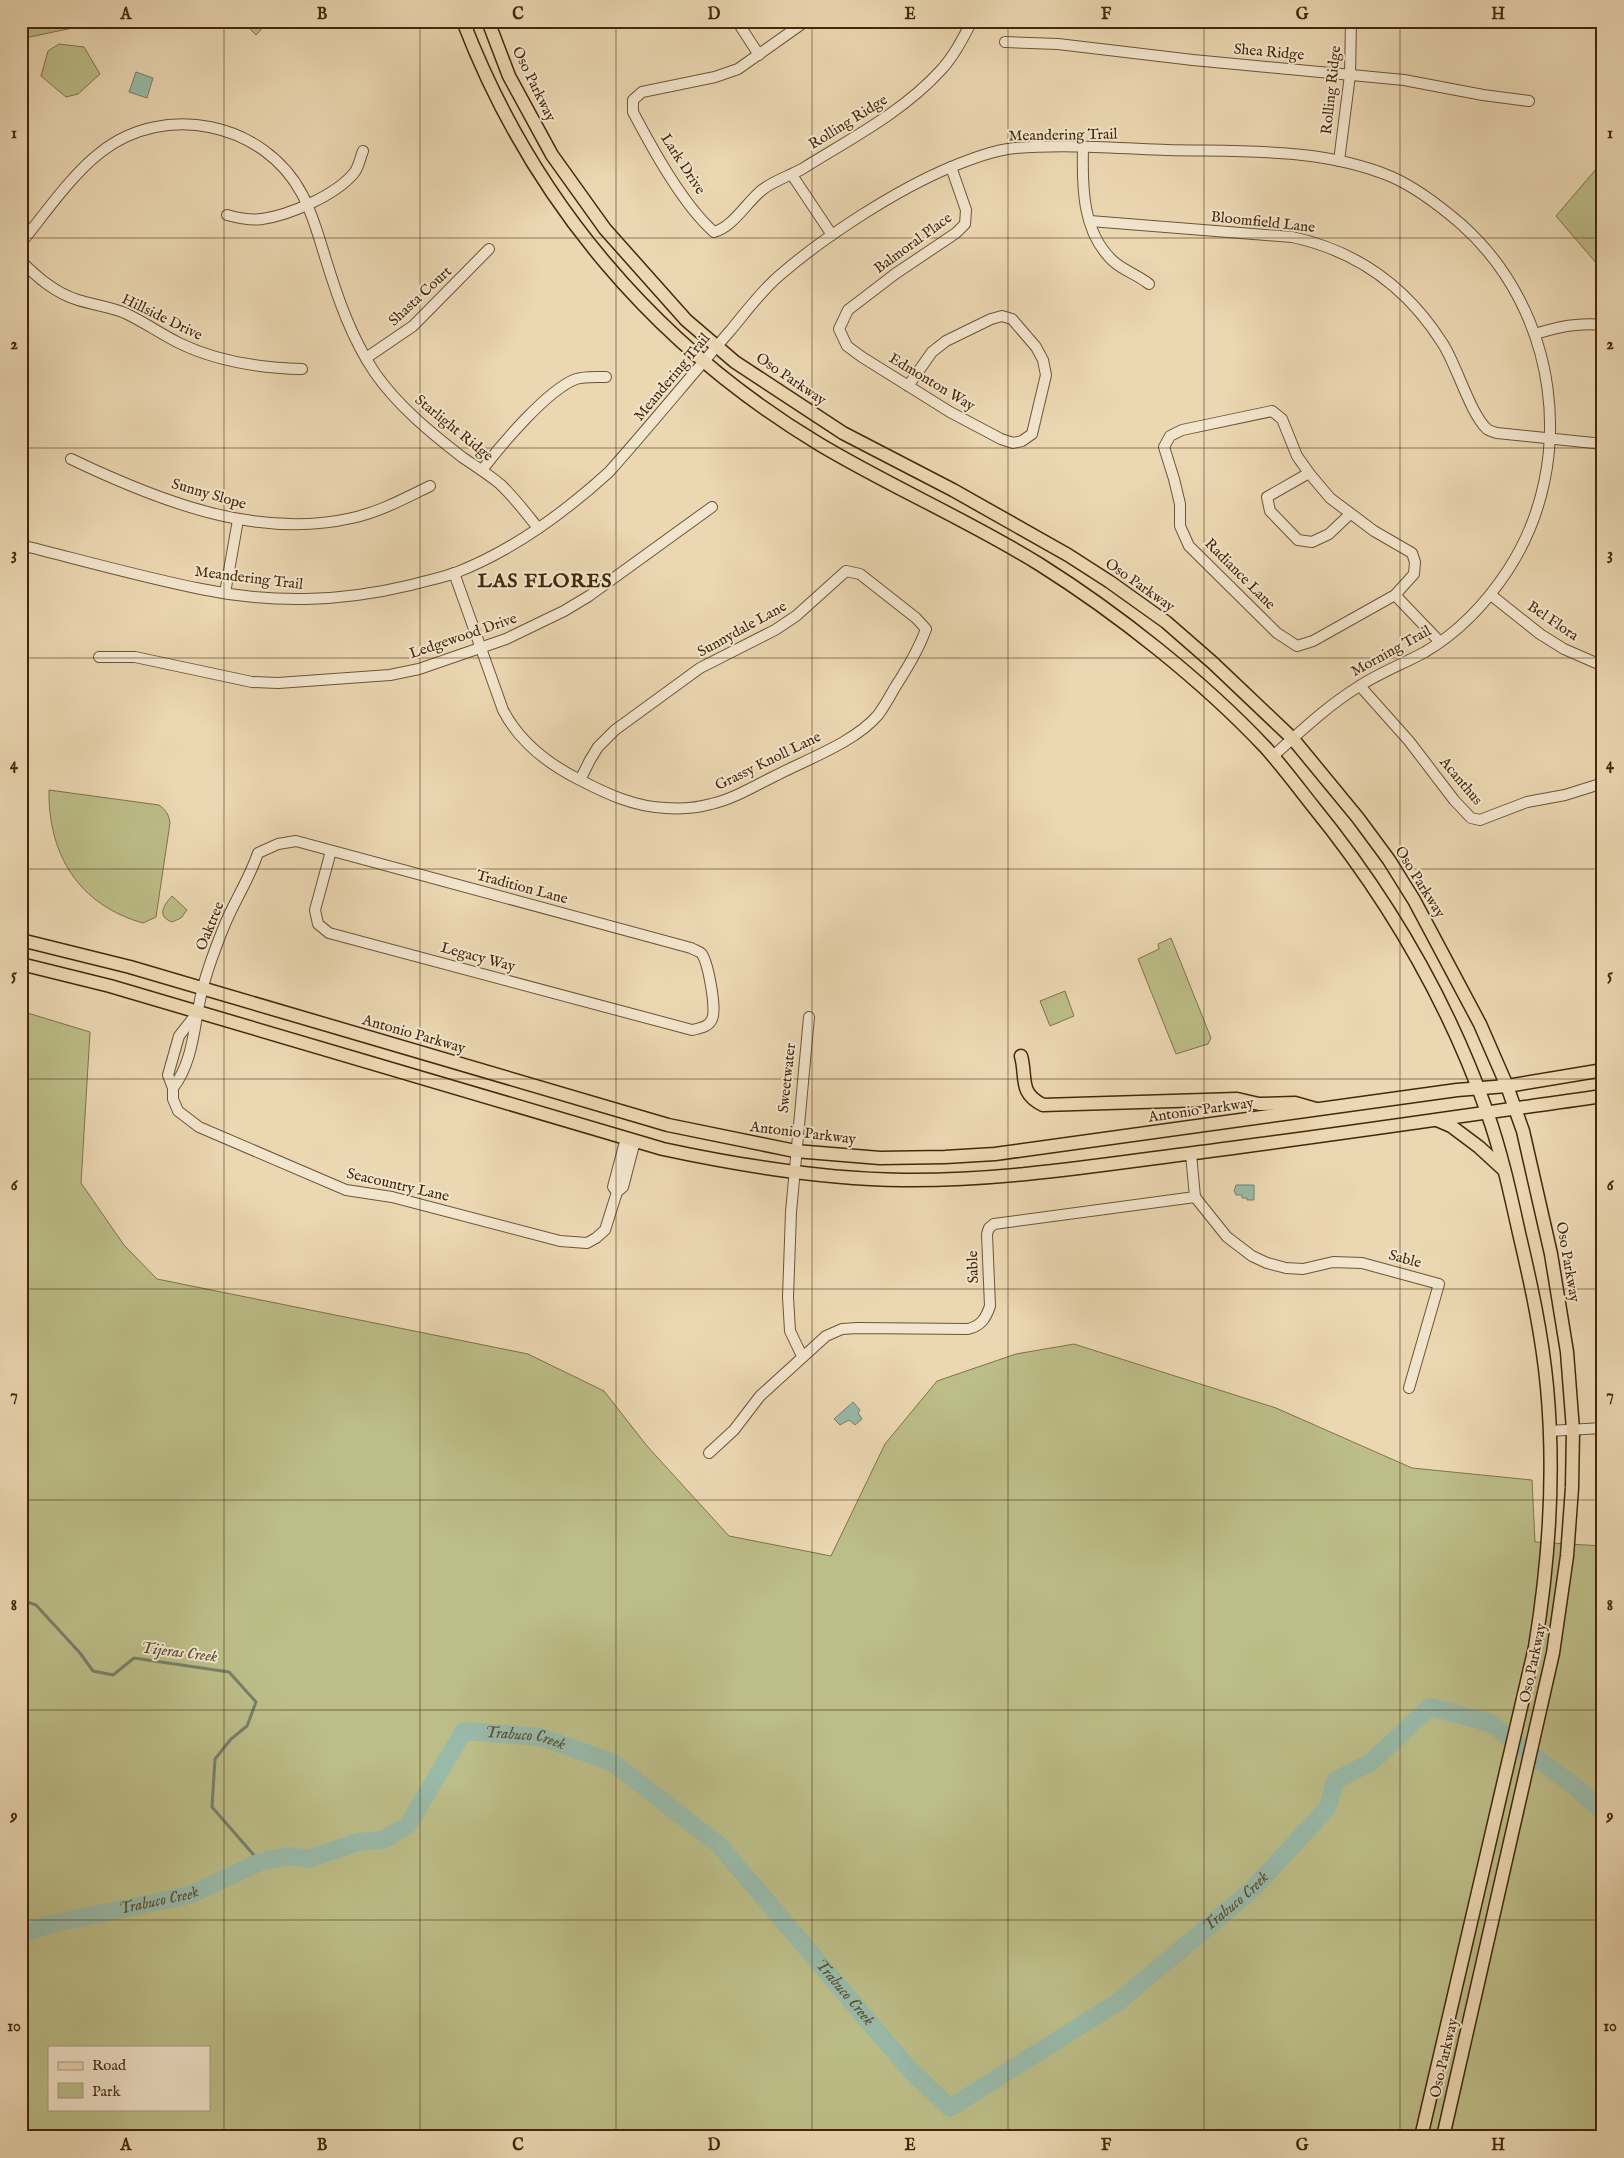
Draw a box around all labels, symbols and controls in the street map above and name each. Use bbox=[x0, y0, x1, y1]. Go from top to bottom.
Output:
text: A bbox=[120, 5, 133, 25]
text: B bbox=[317, 5, 328, 25]
text: C bbox=[512, 5, 524, 25]
text: D bbox=[708, 5, 721, 25]
text: E bbox=[904, 5, 916, 25]
text: F bbox=[1101, 5, 1112, 25]
text: G bbox=[1296, 5, 1309, 25]
text: H bbox=[1491, 5, 1505, 25]
street label: Shea Ridge bbox=[1233, 39, 1305, 65]
street label: Oso Parkway bbox=[508, 43, 561, 125]
street label: Rolling Ridge bbox=[1317, 44, 1345, 135]
street label: Rolling Ridge bbox=[805, 90, 891, 154]
text: 1 bbox=[11, 124, 17, 144]
text: 1 bbox=[1607, 124, 1613, 144]
street label: Meandering Trail bbox=[1008, 125, 1119, 145]
street label: Lark Drive bbox=[656, 130, 710, 198]
street label: Bloomfield Lane bbox=[1210, 207, 1316, 237]
street label: Balmoral Place bbox=[870, 208, 956, 278]
street label: Shasta Court bbox=[384, 262, 456, 330]
street label: Hillside Drive bbox=[119, 289, 206, 345]
street label: Meandering Trail bbox=[630, 328, 715, 425]
text: 2 bbox=[10, 335, 18, 355]
text: 2 bbox=[1606, 335, 1614, 355]
street label: Oso Parkway bbox=[752, 348, 830, 410]
street label: Edmonton Way bbox=[885, 349, 979, 416]
street label: Starlight Ridge bbox=[411, 390, 497, 466]
street label: Sunny Slope bbox=[169, 474, 249, 514]
street label: Radiance Lane bbox=[1200, 534, 1280, 614]
text: 3 bbox=[11, 545, 17, 565]
text: 3 bbox=[1607, 545, 1613, 565]
street label: Oso Parkway bbox=[1101, 554, 1179, 616]
street label: Meandering Trail bbox=[194, 562, 305, 594]
district label: LAS FLORES bbox=[478, 569, 612, 594]
street label: Sunnydale Lane bbox=[694, 597, 790, 661]
street label: Bel Flora bbox=[1524, 597, 1583, 645]
street label: Ledgewood Drive bbox=[407, 609, 520, 663]
street label: Morning Trail bbox=[1348, 621, 1435, 681]
street label: Grassy Knoll Lane bbox=[712, 727, 824, 795]
street label: Acanthus bbox=[1435, 752, 1487, 809]
text: 4 bbox=[10, 755, 19, 775]
text: 4 bbox=[1606, 755, 1615, 775]
street label: Oso Parkway bbox=[1390, 843, 1450, 922]
street label: Tradition Lane bbox=[474, 866, 570, 908]
street label: Oaktree bbox=[192, 899, 228, 953]
street label: Legacy Way bbox=[439, 938, 518, 976]
text: 5 bbox=[11, 966, 17, 986]
text: 5 bbox=[1607, 966, 1613, 986]
street label: Antonio Parkway bbox=[359, 1010, 468, 1058]
street label: Sweetwater bbox=[774, 1042, 800, 1114]
street label: Antonio Parkway bbox=[1146, 1093, 1256, 1127]
street label: Antonio Parkway bbox=[748, 1117, 858, 1149]
street label: Seacountry Lane bbox=[345, 1164, 451, 1206]
text: 6 bbox=[11, 1176, 19, 1196]
text: 6 bbox=[1607, 1176, 1615, 1196]
street label: Oso Parkway bbox=[1552, 1220, 1585, 1304]
street label: Sable bbox=[1387, 1246, 1424, 1272]
street label: Sable bbox=[963, 1250, 983, 1284]
text: 7 bbox=[10, 1386, 18, 1406]
text: 7 bbox=[1606, 1386, 1614, 1406]
text: 8 bbox=[11, 1596, 17, 1616]
text: 8 bbox=[1607, 1596, 1613, 1616]
street label: Oso Parkway bbox=[1515, 1621, 1551, 1705]
water label: Tijeras Creek bbox=[140, 1638, 219, 1668]
water label: Trabuco Creek bbox=[484, 1723, 568, 1755]
text: 9 bbox=[10, 1807, 18, 1827]
text: 9 bbox=[1606, 1807, 1614, 1827]
water label: Trabuco Creek bbox=[1199, 1868, 1274, 1936]
water label: Trabuco Creek bbox=[117, 1882, 203, 1920]
water label: Trabuco Creek bbox=[810, 1955, 879, 2031]
street label: Oso Parkway bbox=[1426, 2016, 1463, 2100]
text: 10 bbox=[7, 2017, 21, 2037]
text: 10 bbox=[1603, 2017, 1617, 2037]
legend bbox=[48, 2046, 210, 2110]
text: Road bbox=[92, 2056, 127, 2075]
text: Park bbox=[92, 2082, 122, 2101]
text: A bbox=[120, 2136, 133, 2156]
text: B bbox=[317, 2136, 328, 2156]
text: C bbox=[512, 2136, 524, 2156]
text: D bbox=[708, 2136, 721, 2156]
text: E bbox=[904, 2136, 916, 2156]
text: F bbox=[1101, 2136, 1112, 2156]
text: G bbox=[1296, 2136, 1309, 2156]
text: H bbox=[1491, 2136, 1505, 2156]

